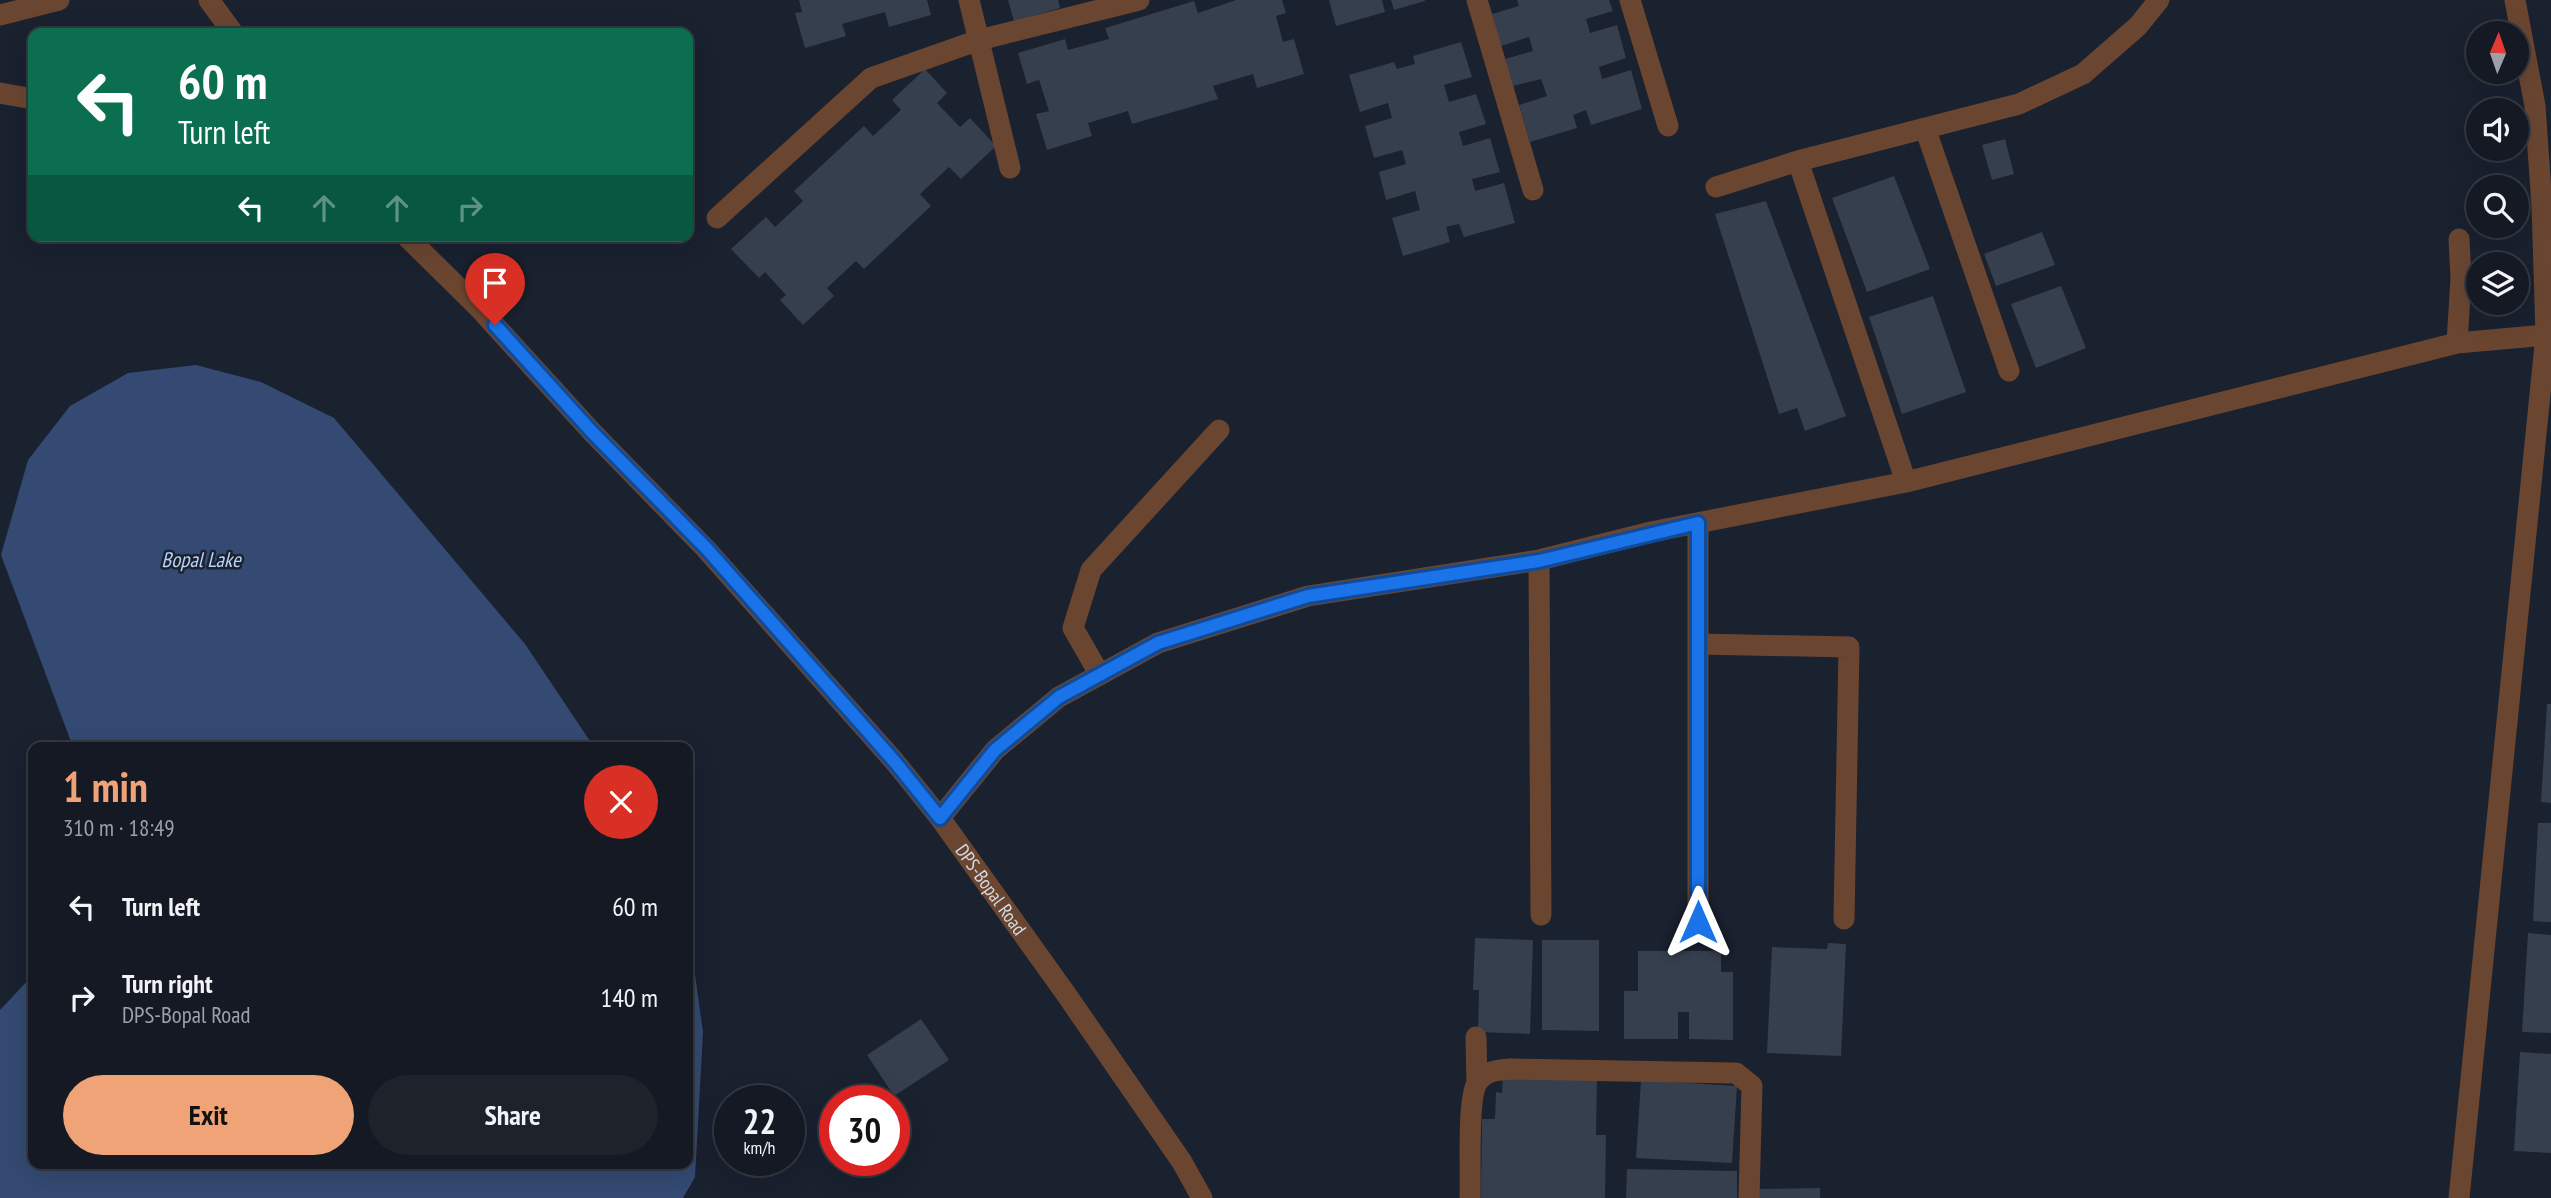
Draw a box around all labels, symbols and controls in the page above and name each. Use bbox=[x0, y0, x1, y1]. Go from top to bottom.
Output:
north arrow bbox=[2466, 21, 2529, 84]
map controls bbox=[2466, 21, 2529, 315]
text: 60 m bbox=[178, 49, 267, 113]
icon: left bbox=[63, 56, 154, 147]
button: sound bbox=[2466, 98, 2529, 161]
text: Turn left bbox=[178, 111, 270, 153]
button: search bbox=[2466, 175, 2529, 238]
icon: left bbox=[232, 189, 270, 227]
icon: ahead bbox=[305, 189, 343, 227]
icon: ahead bbox=[378, 189, 416, 227]
icon: right bbox=[451, 189, 489, 227]
button: layers bbox=[2466, 252, 2529, 315]
pin bbox=[465, 253, 525, 325]
icon: arrive bbox=[476, 264, 514, 302]
water label: Bopal Lake bbox=[161, 546, 242, 573]
text: 1 min bbox=[63, 759, 148, 814]
button: close bbox=[584, 765, 658, 839]
text: 310 m · 18:49 bbox=[63, 813, 175, 842]
street label: DPS-Bopal Road bbox=[950, 839, 1032, 940]
position arrow bbox=[1661, 885, 1735, 959]
icon: left bbox=[63, 888, 101, 926]
text: Turn left bbox=[122, 890, 200, 923]
text: 60 m bbox=[612, 890, 658, 923]
text: Turn right bbox=[122, 967, 213, 1000]
icon: right bbox=[63, 979, 101, 1017]
text: 140 m bbox=[600, 981, 658, 1014]
text: DPS-Bopal Road bbox=[122, 1000, 250, 1029]
button: Exit bbox=[63, 1075, 354, 1155]
button: Share bbox=[368, 1075, 658, 1155]
speed limit sign: 30 bbox=[819, 1085, 910, 1176]
text: 22 bbox=[743, 1098, 776, 1144]
text: km/h bbox=[744, 1136, 775, 1159]

